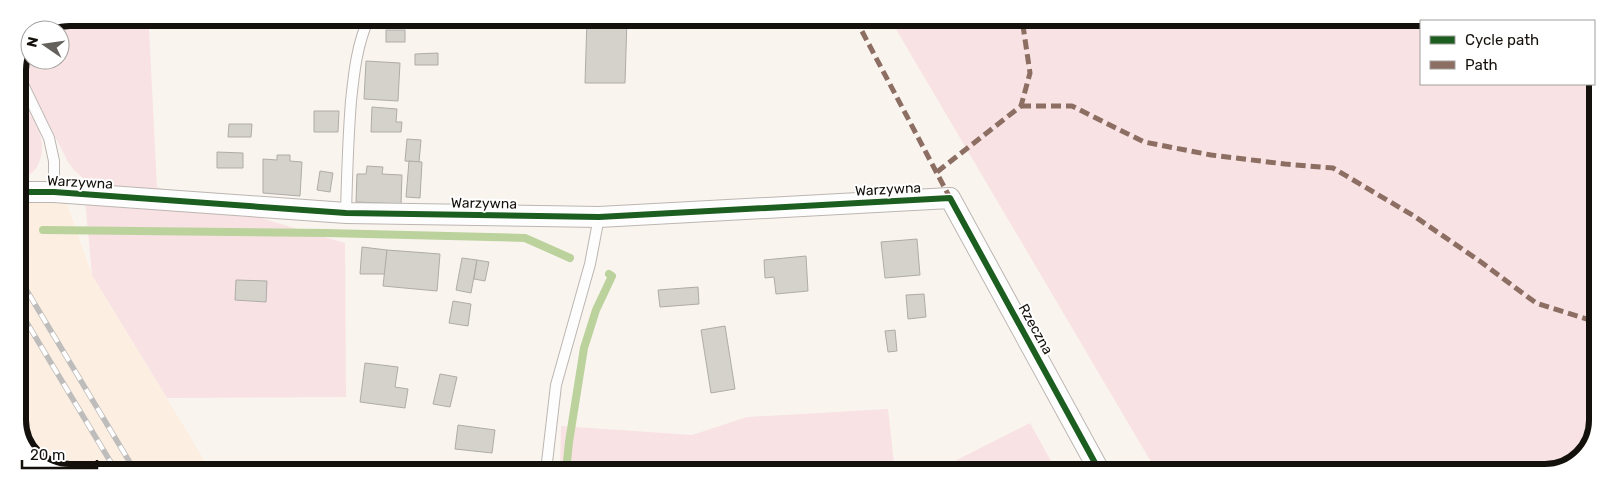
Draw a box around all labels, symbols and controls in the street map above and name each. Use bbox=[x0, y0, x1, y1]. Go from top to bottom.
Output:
north arrow bbox=[20, 20, 70, 70]
legend bbox=[1420, 20, 1595, 85]
text: Cycle path bbox=[1465, 31, 1539, 49]
text: N bbox=[23, 35, 42, 49]
text: Path bbox=[1465, 56, 1498, 74]
street label: Warzywna bbox=[46, 172, 113, 193]
street label: Warzywna bbox=[855, 179, 922, 200]
street label: Warzywna bbox=[451, 194, 517, 213]
street label: Rzeczna bbox=[1015, 301, 1056, 357]
scale bar bbox=[22, 438, 98, 470]
text: 20 m bbox=[30, 446, 65, 464]

